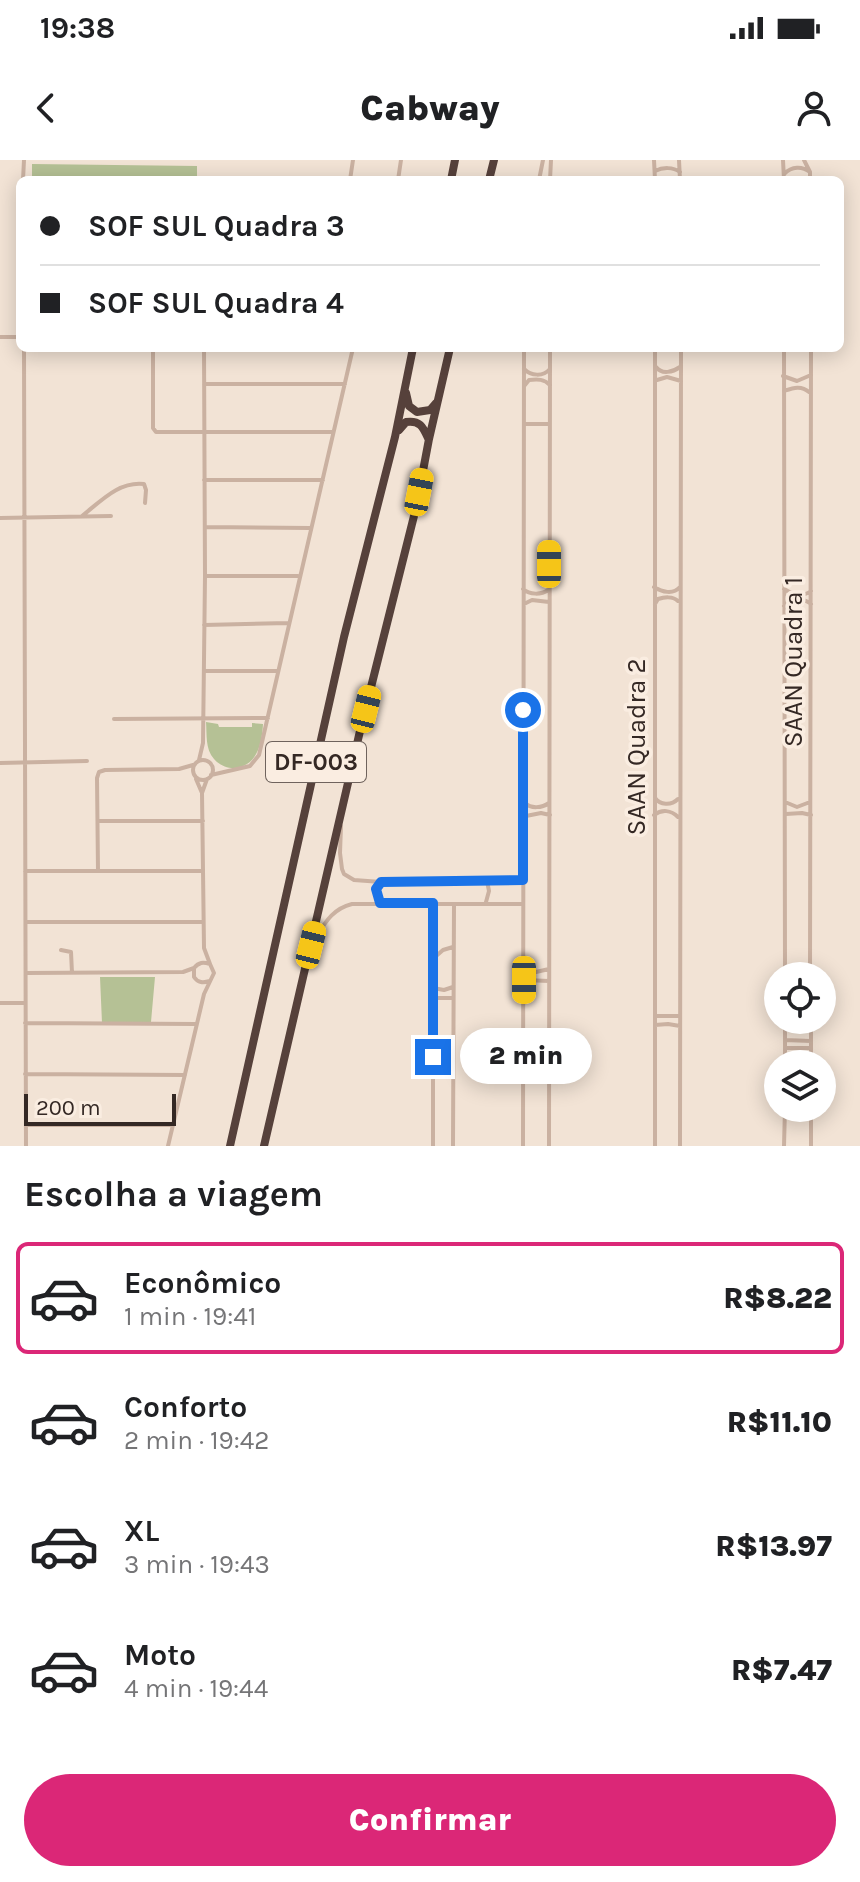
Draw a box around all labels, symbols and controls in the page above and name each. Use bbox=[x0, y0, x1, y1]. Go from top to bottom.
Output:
text: 19:38 bbox=[40, 10, 115, 46]
icon: back bbox=[24, 86, 68, 130]
icon: person bbox=[792, 86, 836, 130]
text: Cabway bbox=[360, 87, 500, 129]
text: SOF SUL Quadra 3 bbox=[88, 208, 345, 244]
text: SOF SUL Quadra 4 bbox=[88, 285, 344, 321]
car bbox=[403, 466, 435, 518]
car bbox=[537, 540, 561, 588]
street label: SAAN Quadra 1 bbox=[778, 577, 809, 747]
street label: SAAN Quadra 2 bbox=[621, 659, 652, 835]
car bbox=[349, 683, 383, 735]
route start bbox=[505, 692, 541, 728]
road number: DF-003 bbox=[266, 742, 366, 782]
car bbox=[294, 919, 328, 971]
car bbox=[512, 956, 536, 1004]
map controls bbox=[764, 962, 836, 1122]
button: locate bbox=[764, 962, 836, 1034]
callout: 2 min bbox=[461, 1029, 593, 1085]
route end bbox=[415, 1039, 451, 1075]
text: 2 min bbox=[489, 1040, 563, 1071]
button: layers bbox=[764, 1050, 836, 1122]
scale bar bbox=[24, 1090, 176, 1126]
text: 200 m bbox=[36, 1095, 101, 1121]
text: Escolha a viagem bbox=[24, 1173, 323, 1215]
icon: car bbox=[28, 1262, 100, 1334]
text: Econômico bbox=[124, 1265, 281, 1301]
text: R$8.22 bbox=[723, 1280, 832, 1316]
text: 1 min · 19:41 bbox=[124, 1301, 256, 1332]
icon: car bbox=[28, 1386, 100, 1458]
text: Conforto bbox=[124, 1389, 247, 1425]
text: R$11.10 bbox=[727, 1404, 832, 1440]
text: 2 min · 19:42 bbox=[124, 1425, 269, 1456]
icon: car bbox=[28, 1510, 100, 1582]
text: XL bbox=[124, 1513, 159, 1549]
text: R$13.97 bbox=[715, 1528, 832, 1564]
text: 3 min · 19:43 bbox=[124, 1549, 270, 1580]
icon: car bbox=[28, 1634, 100, 1706]
text: Moto bbox=[124, 1637, 196, 1673]
text: R$7.47 bbox=[731, 1652, 832, 1688]
text: 4 min · 19:44 bbox=[124, 1673, 268, 1704]
button: Confirmar bbox=[24, 1774, 836, 1866]

